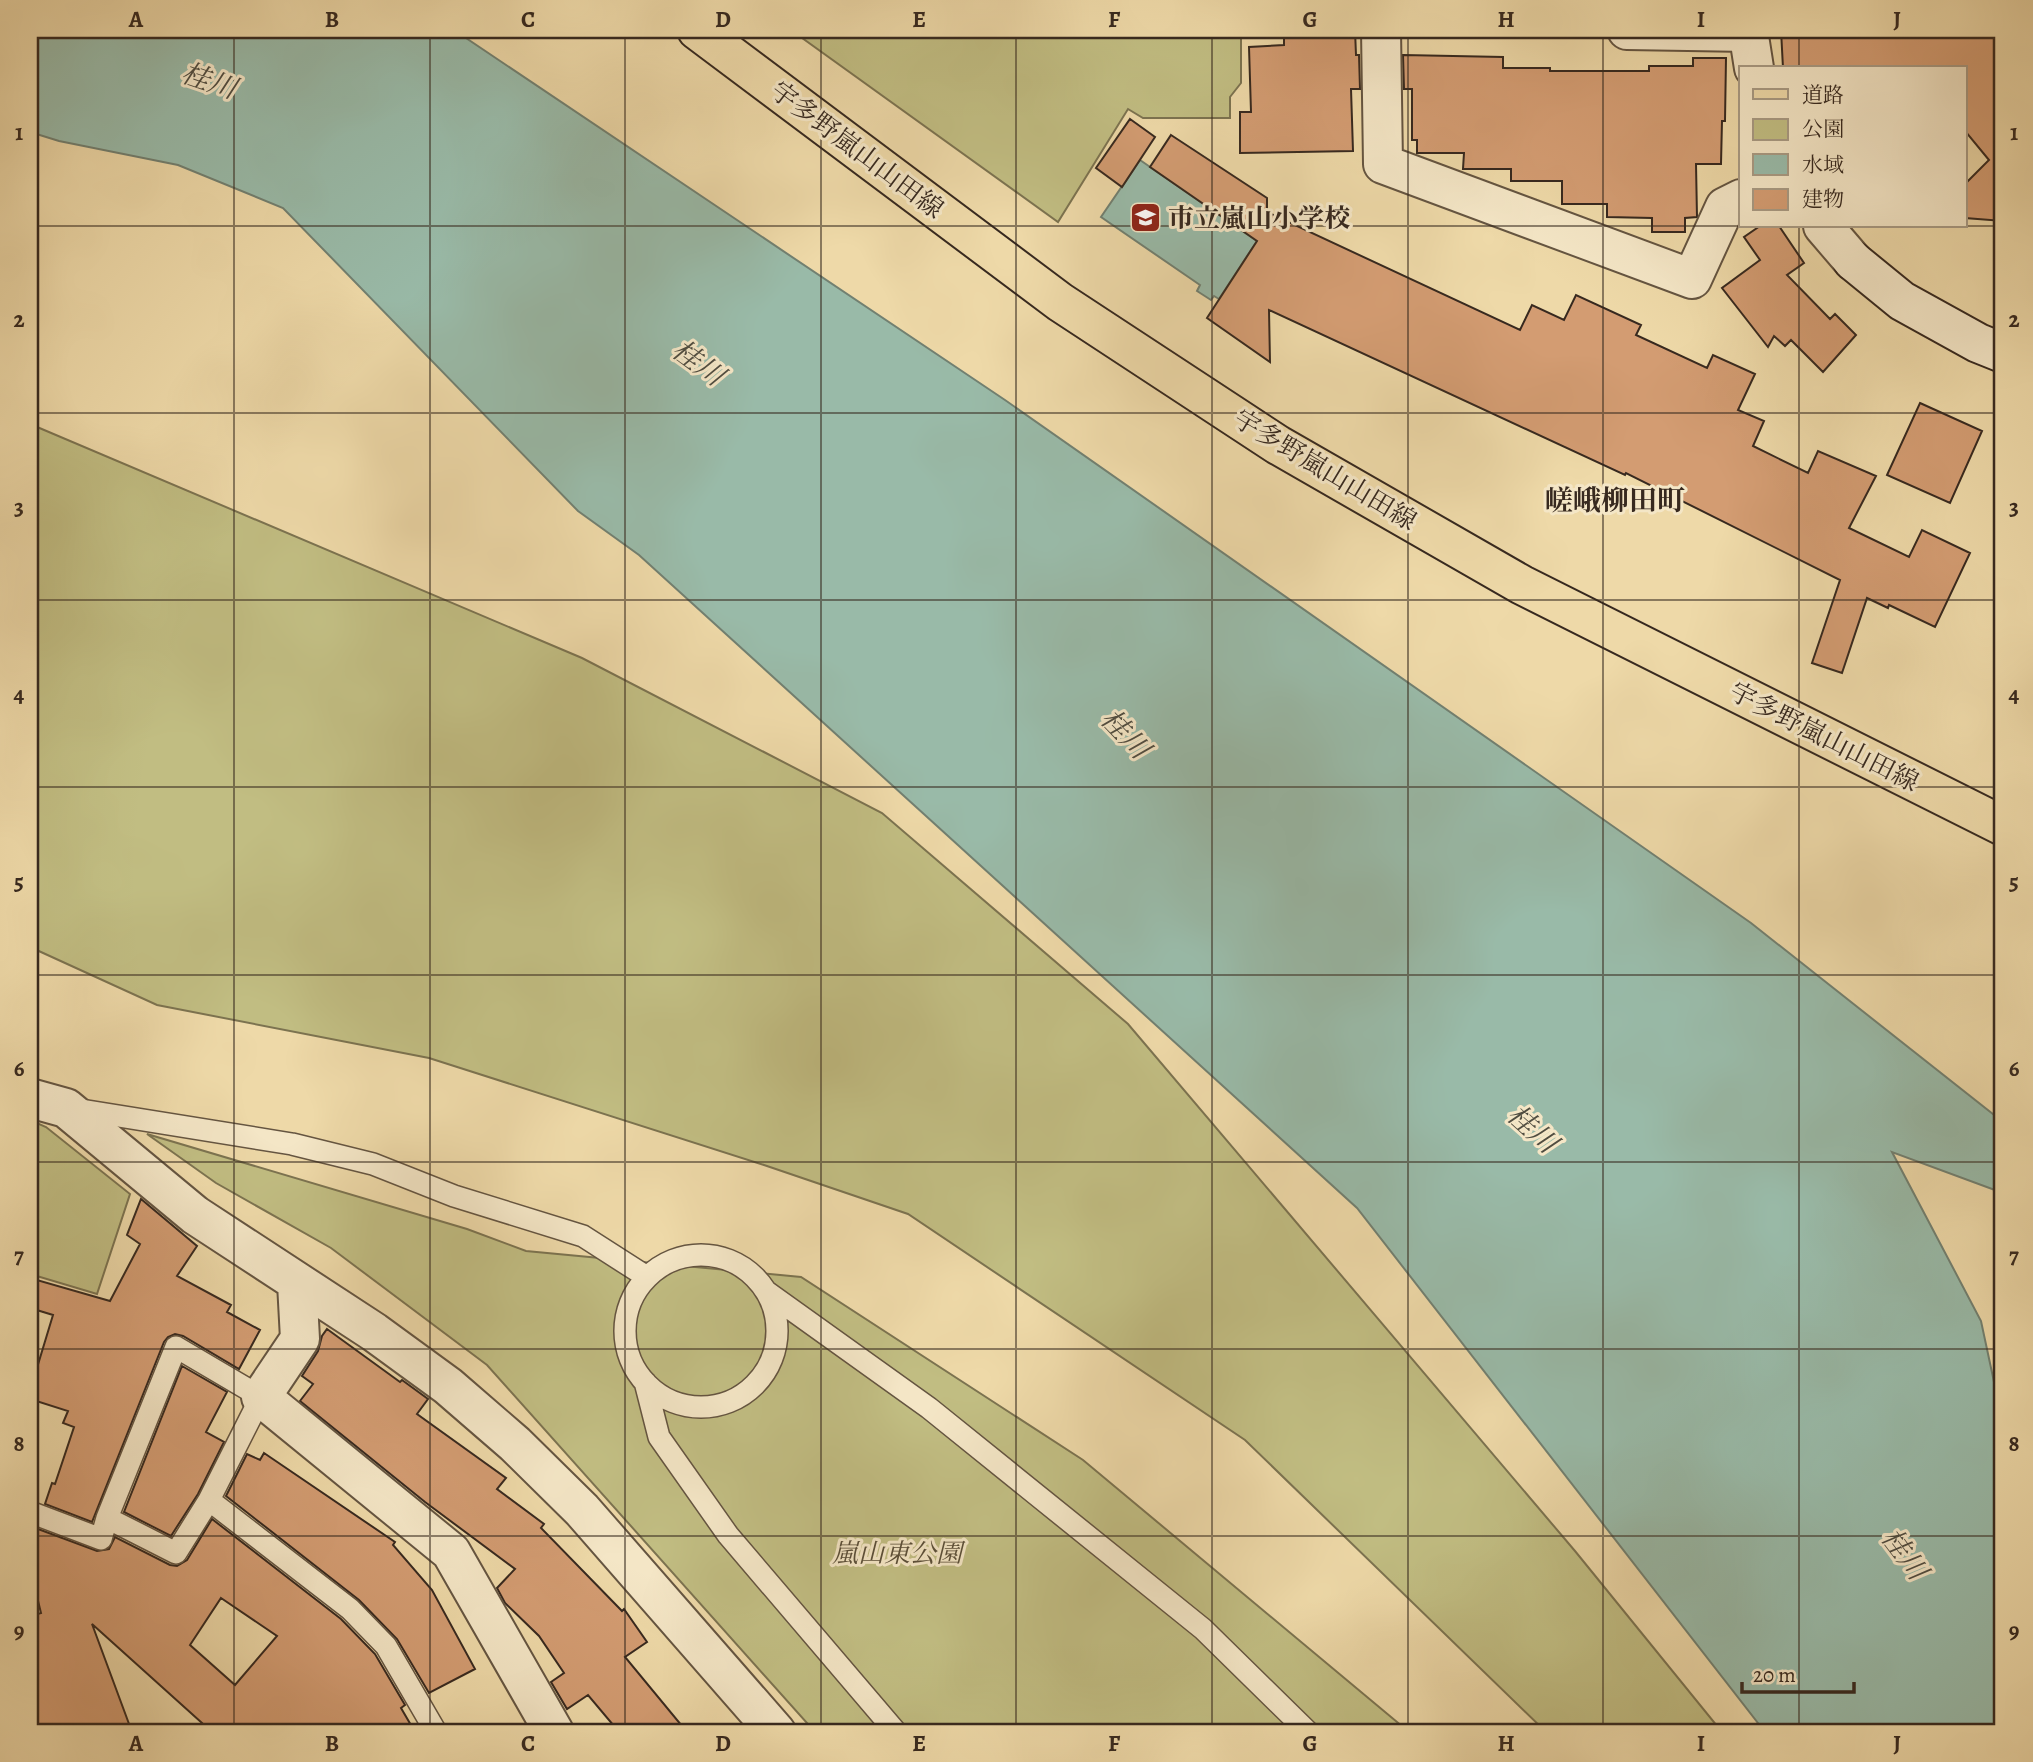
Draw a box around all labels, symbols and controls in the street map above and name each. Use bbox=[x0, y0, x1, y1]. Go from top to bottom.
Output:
text: A bbox=[128, 4, 144, 35]
text: B bbox=[325, 4, 339, 35]
text: C bbox=[521, 4, 535, 35]
text: D bbox=[715, 4, 731, 35]
text: E bbox=[912, 4, 926, 35]
text: F bbox=[1108, 4, 1121, 35]
text: G bbox=[1302, 4, 1318, 35]
text: H bbox=[1497, 4, 1515, 35]
text: I bbox=[1697, 4, 1705, 35]
text: J bbox=[1893, 4, 1901, 35]
water label: 桂川 bbox=[176, 54, 244, 109]
legend bbox=[1739, 66, 1966, 228]
street label: 宇多野嵐山山田線 bbox=[763, 73, 951, 227]
text: 道路 bbox=[1802, 81, 1844, 109]
text: 公園 bbox=[1802, 115, 1844, 143]
text: 1 bbox=[15, 117, 23, 148]
text: 1 bbox=[2010, 117, 2018, 148]
text: 水域 bbox=[1802, 151, 1844, 179]
text: 建物 bbox=[1802, 185, 1844, 213]
school or university icon: 市立嵐山小学校 bbox=[1128, 201, 1162, 235]
place label: 市立嵐山小学校 bbox=[1168, 201, 1350, 236]
text: 2 bbox=[13, 304, 25, 335]
text: 2 bbox=[2008, 304, 2020, 335]
water label: 桂川 bbox=[664, 331, 734, 397]
street label: 宇多野嵐山山田線 bbox=[1227, 401, 1423, 539]
district label: 嵯峨柳田町 bbox=[1545, 482, 1685, 520]
text: 3 bbox=[14, 492, 24, 523]
text: 3 bbox=[2009, 492, 2019, 523]
street label: 宇多野嵐山山田線 bbox=[1723, 674, 1925, 800]
text: 4 bbox=[14, 679, 25, 710]
text: 4 bbox=[2009, 679, 2020, 710]
water label: 桂川 bbox=[1092, 701, 1160, 769]
text: 5 bbox=[14, 866, 24, 897]
text: 5 bbox=[2009, 866, 2019, 897]
text: 6 bbox=[14, 1053, 25, 1084]
text: 6 bbox=[2009, 1053, 2020, 1084]
water label: 桂川 bbox=[1498, 1096, 1568, 1164]
text: 7 bbox=[14, 1240, 24, 1271]
text: 7 bbox=[2009, 1240, 2019, 1271]
text: 8 bbox=[13, 1428, 25, 1459]
text: 8 bbox=[2008, 1428, 2020, 1459]
water label: 桂川 bbox=[1872, 1520, 1938, 1590]
park label: 嵐山東公園 bbox=[832, 1536, 966, 1571]
text: 9 bbox=[14, 1615, 24, 1646]
text: 9 bbox=[2009, 1615, 2019, 1646]
scale bar bbox=[1742, 1650, 1854, 1694]
text: 20 m bbox=[1753, 1661, 1796, 1689]
text: A bbox=[128, 1728, 144, 1759]
text: B bbox=[325, 1728, 339, 1759]
text: C bbox=[521, 1728, 535, 1759]
text: D bbox=[715, 1728, 731, 1759]
text: E bbox=[912, 1728, 926, 1759]
text: F bbox=[1108, 1728, 1121, 1759]
text: G bbox=[1302, 1728, 1318, 1759]
text: H bbox=[1497, 1728, 1515, 1759]
text: I bbox=[1697, 1728, 1705, 1759]
text: J bbox=[1893, 1728, 1901, 1759]

